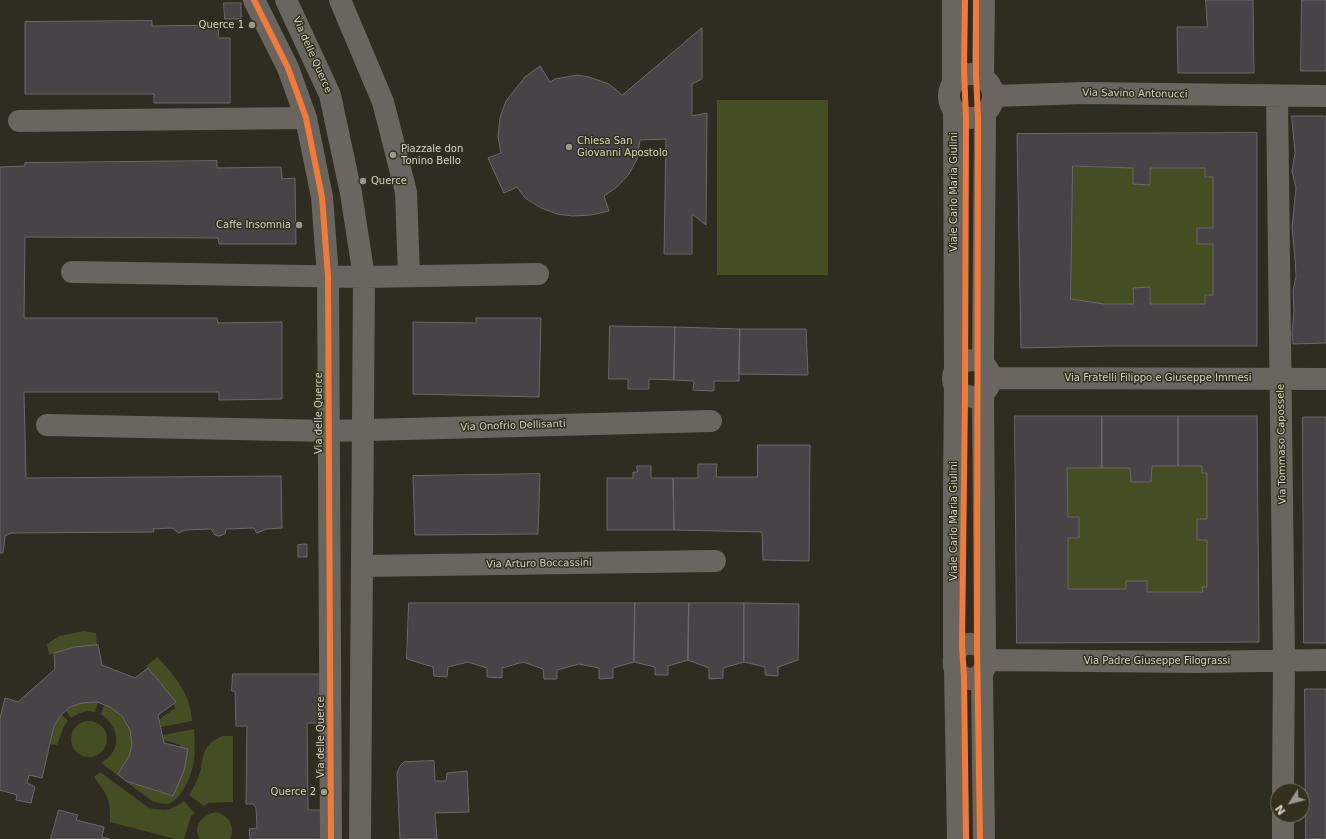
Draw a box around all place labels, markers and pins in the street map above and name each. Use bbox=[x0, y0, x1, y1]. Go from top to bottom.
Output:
place label: Querce 1 bbox=[199, 19, 244, 31]
marker: Querce 1 bbox=[247, 20, 257, 30]
place label: Chiesa San Giovanni Apostolo bbox=[577, 135, 668, 158]
marker: Chiesa San Giovanni Apostolo bbox=[564, 142, 574, 152]
place label: Piazzale don Tonino Bello bbox=[401, 143, 463, 166]
marker: Piazzale don Tonino Bello bbox=[388, 150, 398, 160]
place label: Querce bbox=[371, 175, 407, 187]
marker: Querce bbox=[358, 176, 368, 186]
place label: Caffe Insomnia bbox=[216, 219, 291, 231]
marker: Caffe Insomnia bbox=[294, 220, 304, 230]
place label: Querce 2 bbox=[271, 786, 316, 798]
marker: Querce 2 bbox=[319, 787, 329, 797]

